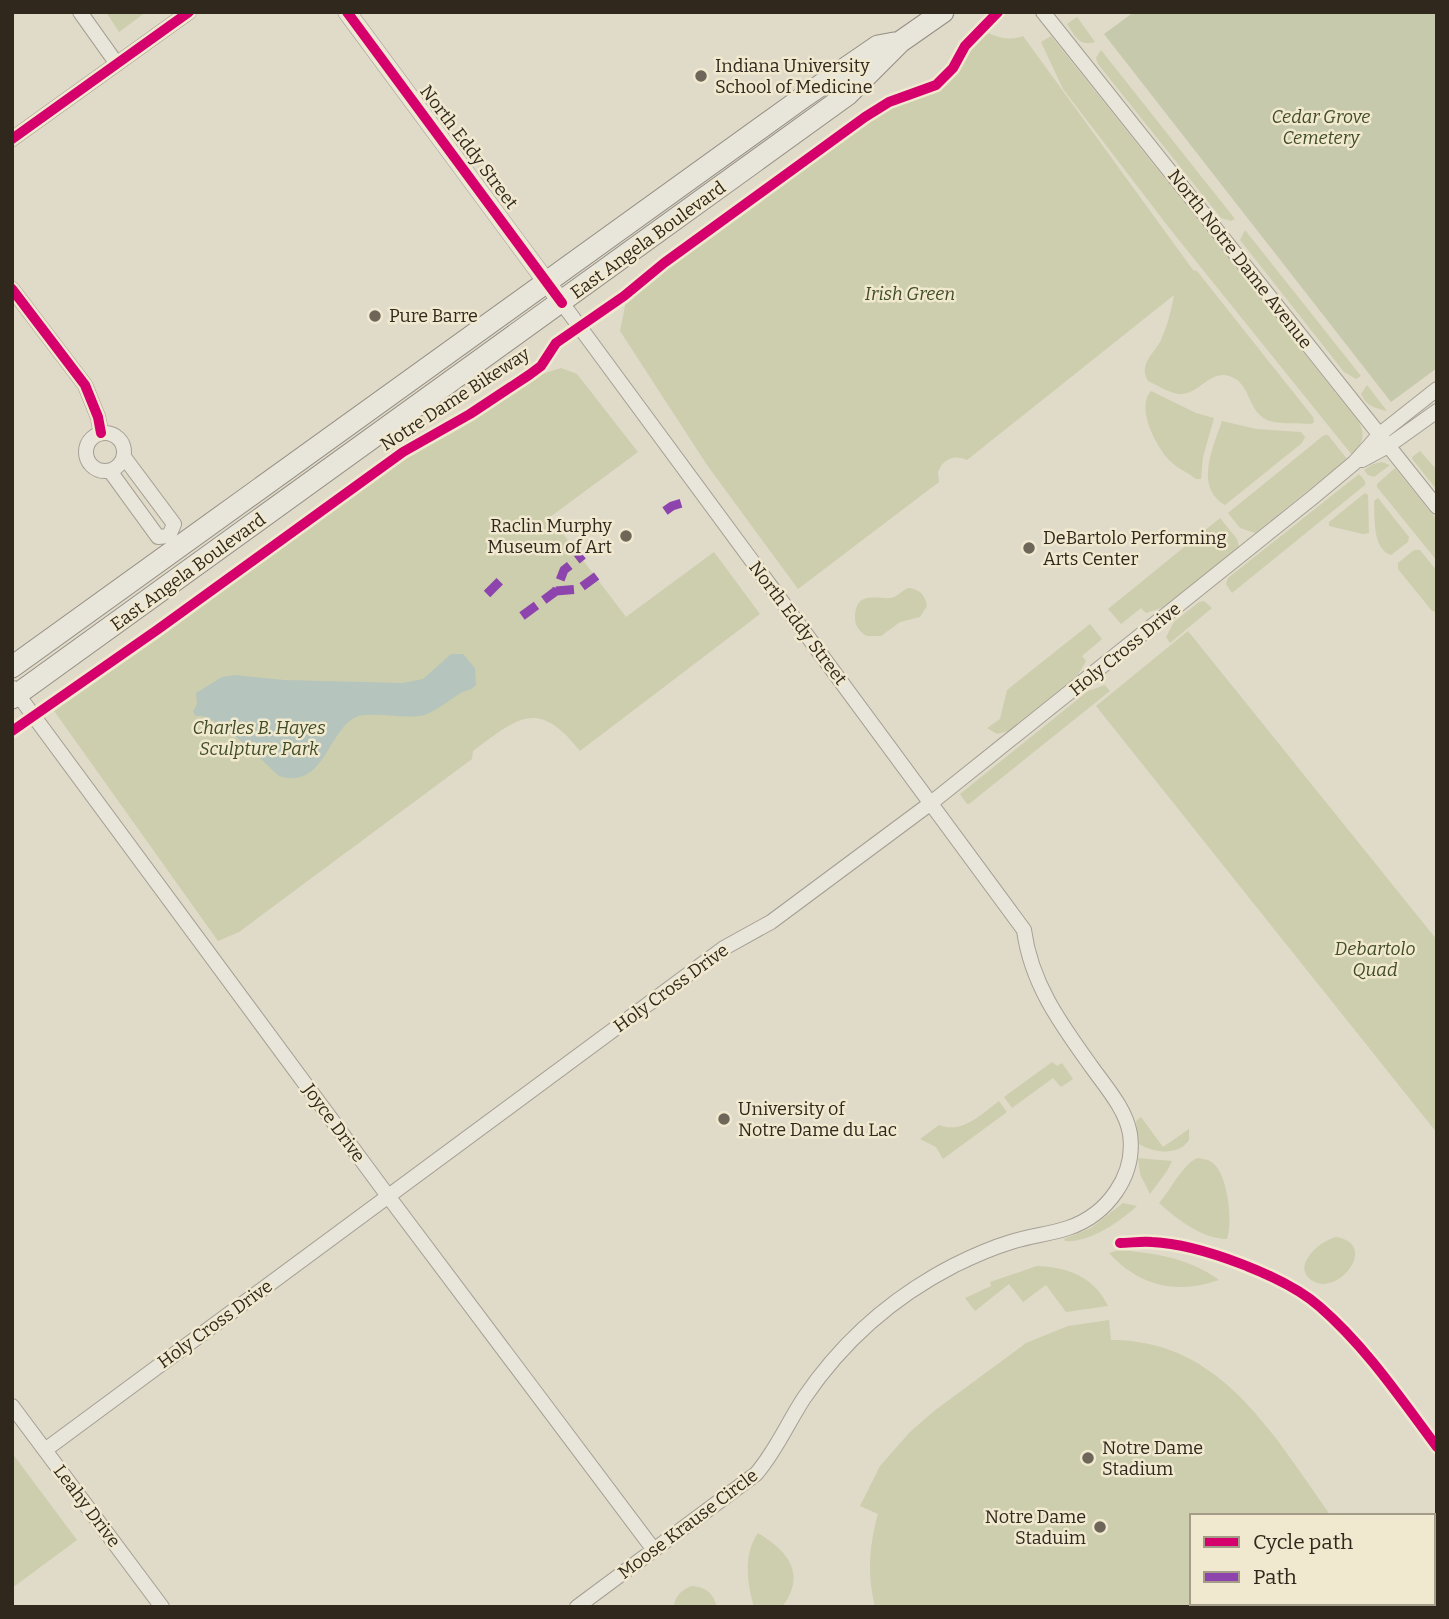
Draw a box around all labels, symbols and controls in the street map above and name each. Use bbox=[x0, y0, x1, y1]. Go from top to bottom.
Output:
place label: Indiana University School of Medicine bbox=[715, 55, 873, 98]
marker: Indiana University School of Medicine bbox=[693, 68, 709, 84]
street label: North Eddy Street bbox=[415, 81, 523, 214]
park label: Cedar Grove Cemetery bbox=[1272, 106, 1370, 149]
street label: North Notre Dame Avenue bbox=[1163, 165, 1317, 353]
street label: East Angela Boulevard bbox=[566, 176, 730, 304]
park label: Irish Green bbox=[865, 283, 955, 305]
place label: Pure Barre bbox=[389, 305, 478, 327]
marker: Pure Barre bbox=[367, 308, 383, 324]
street label: Notre Dame Bikeway bbox=[376, 342, 534, 455]
street label: East Angela Boulevard bbox=[106, 508, 270, 636]
place label: Raclin Murphy Museum of Art bbox=[487, 515, 612, 558]
place label: DeBartolo Performing Arts Center bbox=[1043, 527, 1227, 570]
marker: Raclin Murphy Museum of Art bbox=[618, 528, 634, 544]
marker: DeBartolo Performing Arts Center bbox=[1021, 540, 1037, 556]
street label: North Eddy Street bbox=[744, 557, 852, 690]
street label: Holy Cross Drive bbox=[1065, 597, 1185, 701]
park label: Charles B. Hayes Sculpture Park bbox=[193, 717, 326, 760]
park label: Debartolo Quad bbox=[1335, 938, 1416, 981]
street label: Holy Cross Drive bbox=[609, 939, 733, 1037]
street label: Joyce Drive bbox=[298, 1079, 370, 1167]
place label: University of Notre Dame du Lac bbox=[738, 1098, 897, 1141]
marker: University of Notre Dame du Lac bbox=[716, 1111, 732, 1127]
street label: Holy Cross Drive bbox=[153, 1275, 277, 1373]
place label: Notre Dame Stadium bbox=[1102, 1437, 1203, 1480]
marker: Notre Dame Stadium bbox=[1080, 1450, 1096, 1466]
street label: Leahy Drive bbox=[49, 1460, 125, 1552]
street label: Moose Krause Circle bbox=[614, 1464, 762, 1584]
place label: Notre Dame Staduim bbox=[985, 1506, 1086, 1549]
legend bbox=[1190, 1514, 1435, 1605]
marker: Notre Dame Staduim bbox=[1092, 1519, 1108, 1535]
text: Cycle path bbox=[1253, 1529, 1353, 1555]
text: Path bbox=[1253, 1564, 1297, 1590]

